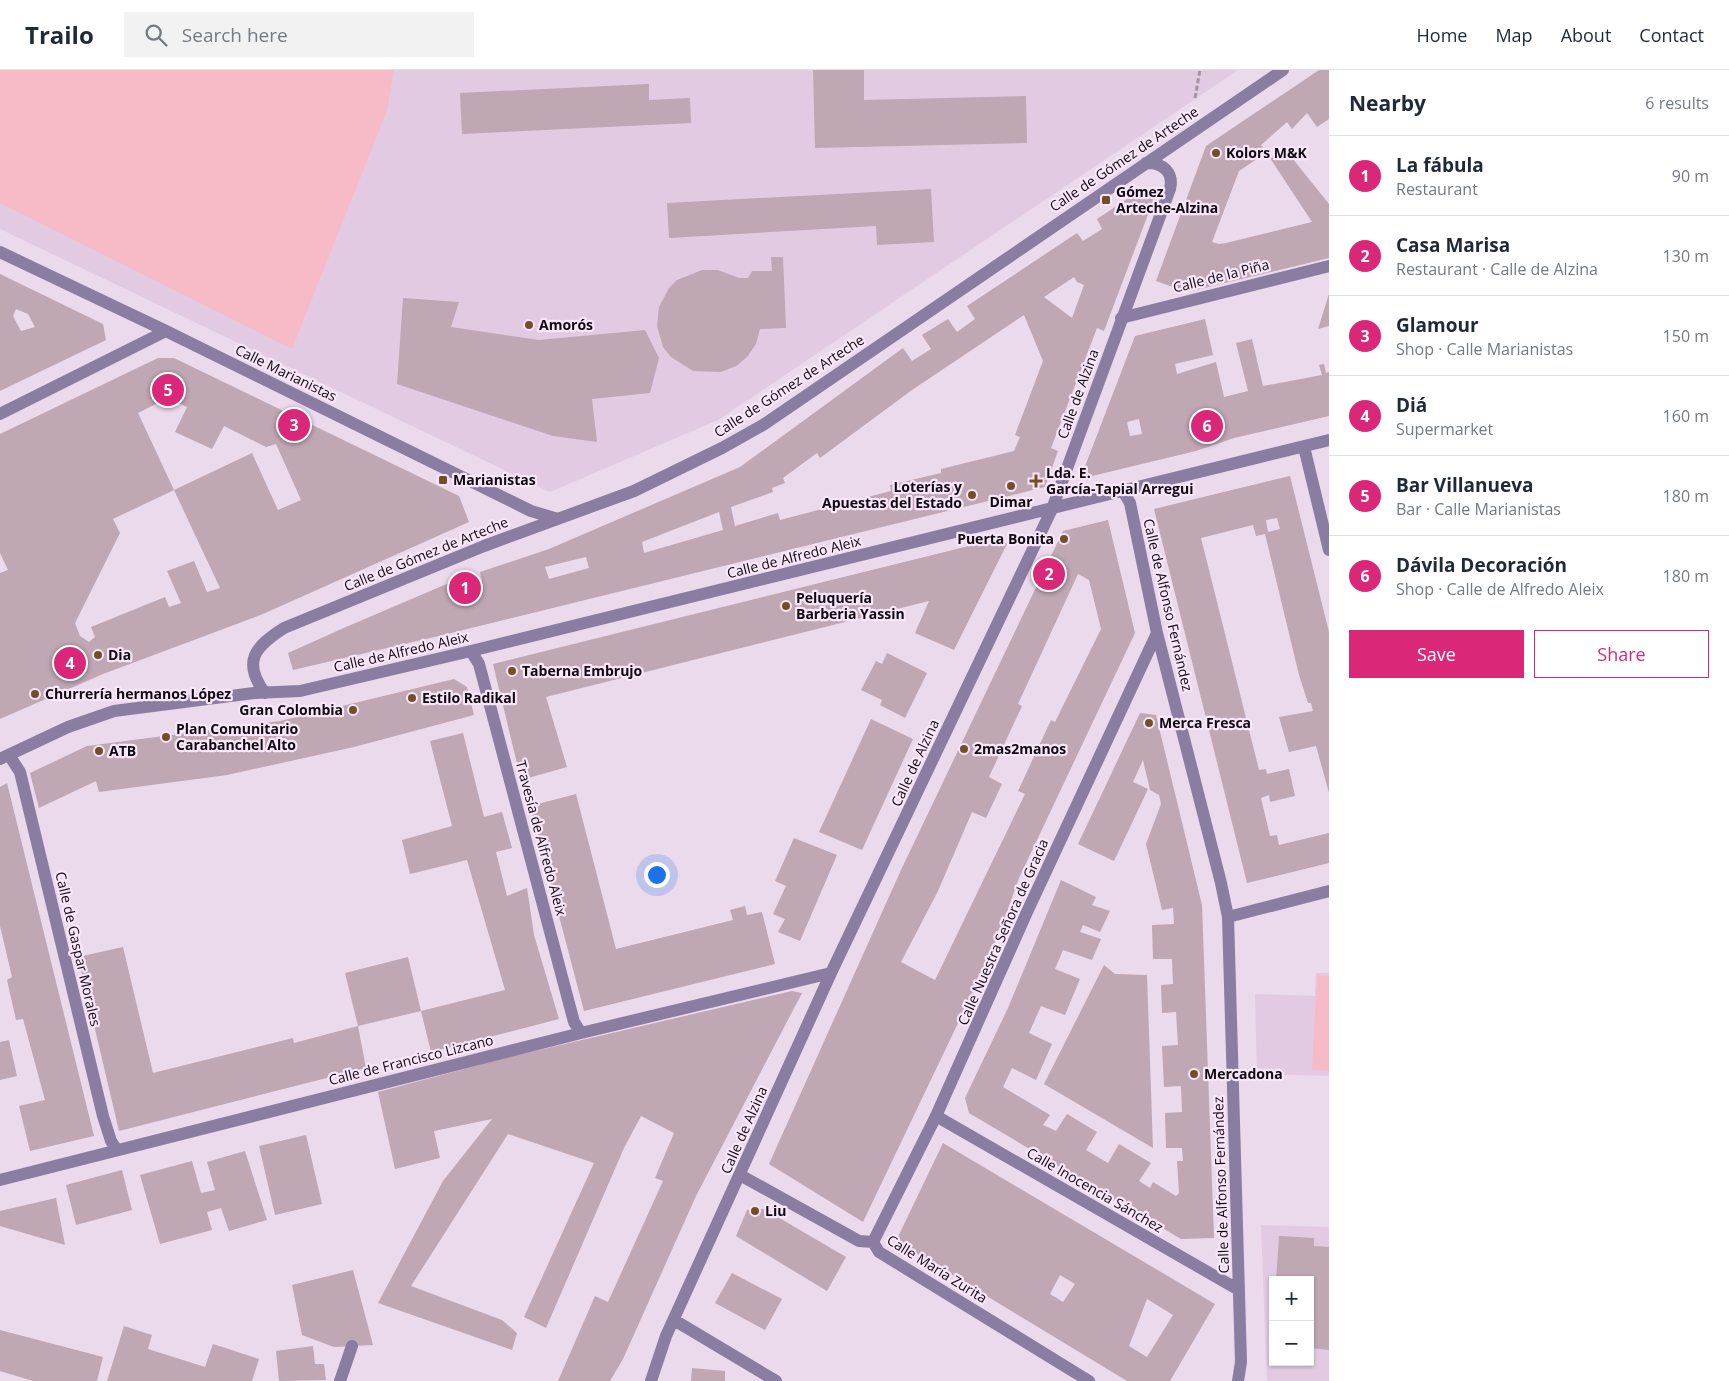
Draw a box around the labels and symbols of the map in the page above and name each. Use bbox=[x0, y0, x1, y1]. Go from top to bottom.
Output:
street label: Calle de Gómez de Arteche bbox=[1046, 102, 1202, 216]
place label: Kolors M&K bbox=[1226, 143, 1308, 162]
marker: Kolors M&K bbox=[1210, 147, 1222, 159]
place label: Gómez Arteche-Alzina bbox=[1116, 182, 1218, 217]
marker: Gómez Arteche-Alzina bbox=[1100, 194, 1112, 206]
street label: Calle de la Piña bbox=[1171, 254, 1271, 297]
place label: Amorós bbox=[539, 315, 593, 334]
marker: Amorós bbox=[523, 319, 535, 331]
street label: Calle de Gómez de Arteche bbox=[710, 330, 868, 441]
street label: Calle Marianistas bbox=[232, 340, 340, 406]
street label: Calle de Alzina bbox=[1053, 346, 1103, 441]
pin: 5 bbox=[152, 371, 184, 409]
pin: 3 bbox=[278, 406, 310, 444]
pin: 6 bbox=[1191, 407, 1223, 445]
place label: Lda. E. García-Tapial Arregui bbox=[1046, 463, 1193, 498]
place label: Marianistas bbox=[453, 470, 536, 489]
marker: Marianistas bbox=[437, 474, 449, 486]
marker: Lda. E. García-Tapial Arregui bbox=[1030, 475, 1042, 487]
place label: Loterías y Apuestas del Estado bbox=[822, 477, 962, 512]
marker: Dimar bbox=[1005, 480, 1017, 492]
marker: Loterías y Apuestas del Estado bbox=[966, 489, 978, 501]
place label: Dimar bbox=[989, 492, 1033, 511]
street label: Calle de Gómez de Arteche bbox=[341, 512, 511, 595]
street label: Calle de Alfonso Fernández bbox=[1139, 517, 1198, 694]
place label: Puerta Bonita bbox=[957, 529, 1054, 548]
street label: Calle de Alfredo Aleix bbox=[725, 530, 864, 582]
marker: Puerta Bonita bbox=[1058, 533, 1070, 545]
pin: 2 bbox=[1033, 555, 1065, 593]
pin: 1 bbox=[449, 569, 481, 607]
place label: Peluquería Barberia Yassin bbox=[796, 588, 905, 623]
marker: Peluquería Barberia Yassin bbox=[780, 600, 792, 612]
street label: Calle de Alfredo Aleix bbox=[332, 627, 471, 676]
pin: 4 bbox=[54, 644, 86, 682]
place label: Dia bbox=[108, 645, 131, 664]
marker: Dia bbox=[92, 649, 104, 661]
place label: Taberna Embrujo bbox=[522, 661, 643, 680]
marker: Taberna Embrujo bbox=[506, 665, 518, 677]
place label: Churrería hermanos López bbox=[45, 684, 231, 703]
marker: Churrería hermanos López bbox=[29, 688, 41, 700]
place label: Estilo Radikal bbox=[422, 688, 516, 707]
marker: Estilo Radikal bbox=[406, 692, 418, 704]
place label: Gran Colombia bbox=[239, 700, 343, 719]
marker: Gran Colombia bbox=[347, 704, 359, 716]
place label: Merca Fresca bbox=[1159, 713, 1251, 732]
street label: Calle de Alzina bbox=[886, 716, 943, 809]
marker: Merca Fresca bbox=[1143, 717, 1155, 729]
place label: Plan Comunitario Carabanchel Alto bbox=[176, 719, 299, 754]
marker: Plan Comunitario Carabanchel Alto bbox=[160, 731, 172, 743]
place label: 2mas2manos bbox=[974, 739, 1066, 758]
place label: ATB bbox=[109, 741, 136, 760]
marker: 2mas2manos bbox=[958, 743, 970, 755]
marker: ATB bbox=[93, 745, 105, 757]
street label: Travesía de Alfredo Aleix bbox=[512, 758, 572, 918]
street label: Calle Nuestra Señora de Gracia bbox=[953, 835, 1052, 1028]
your location bbox=[644, 862, 670, 888]
street label: Calle de Gaspar Morales bbox=[51, 870, 106, 1028]
street label: Calle de Francisco Lizcano bbox=[327, 1030, 495, 1089]
place label: Mercadona bbox=[1204, 1064, 1283, 1083]
marker: Mercadona bbox=[1188, 1068, 1200, 1080]
street label: Calle de Alzina bbox=[716, 1083, 771, 1177]
street label: Calle de Alfonso Fernández bbox=[1208, 1096, 1233, 1274]
street label: Calle Inocencia Sánchez bbox=[1024, 1143, 1167, 1237]
place label: Liu bbox=[765, 1201, 786, 1220]
marker: Liu bbox=[749, 1205, 761, 1217]
street label: Calle María Zurita bbox=[884, 1230, 991, 1307]

